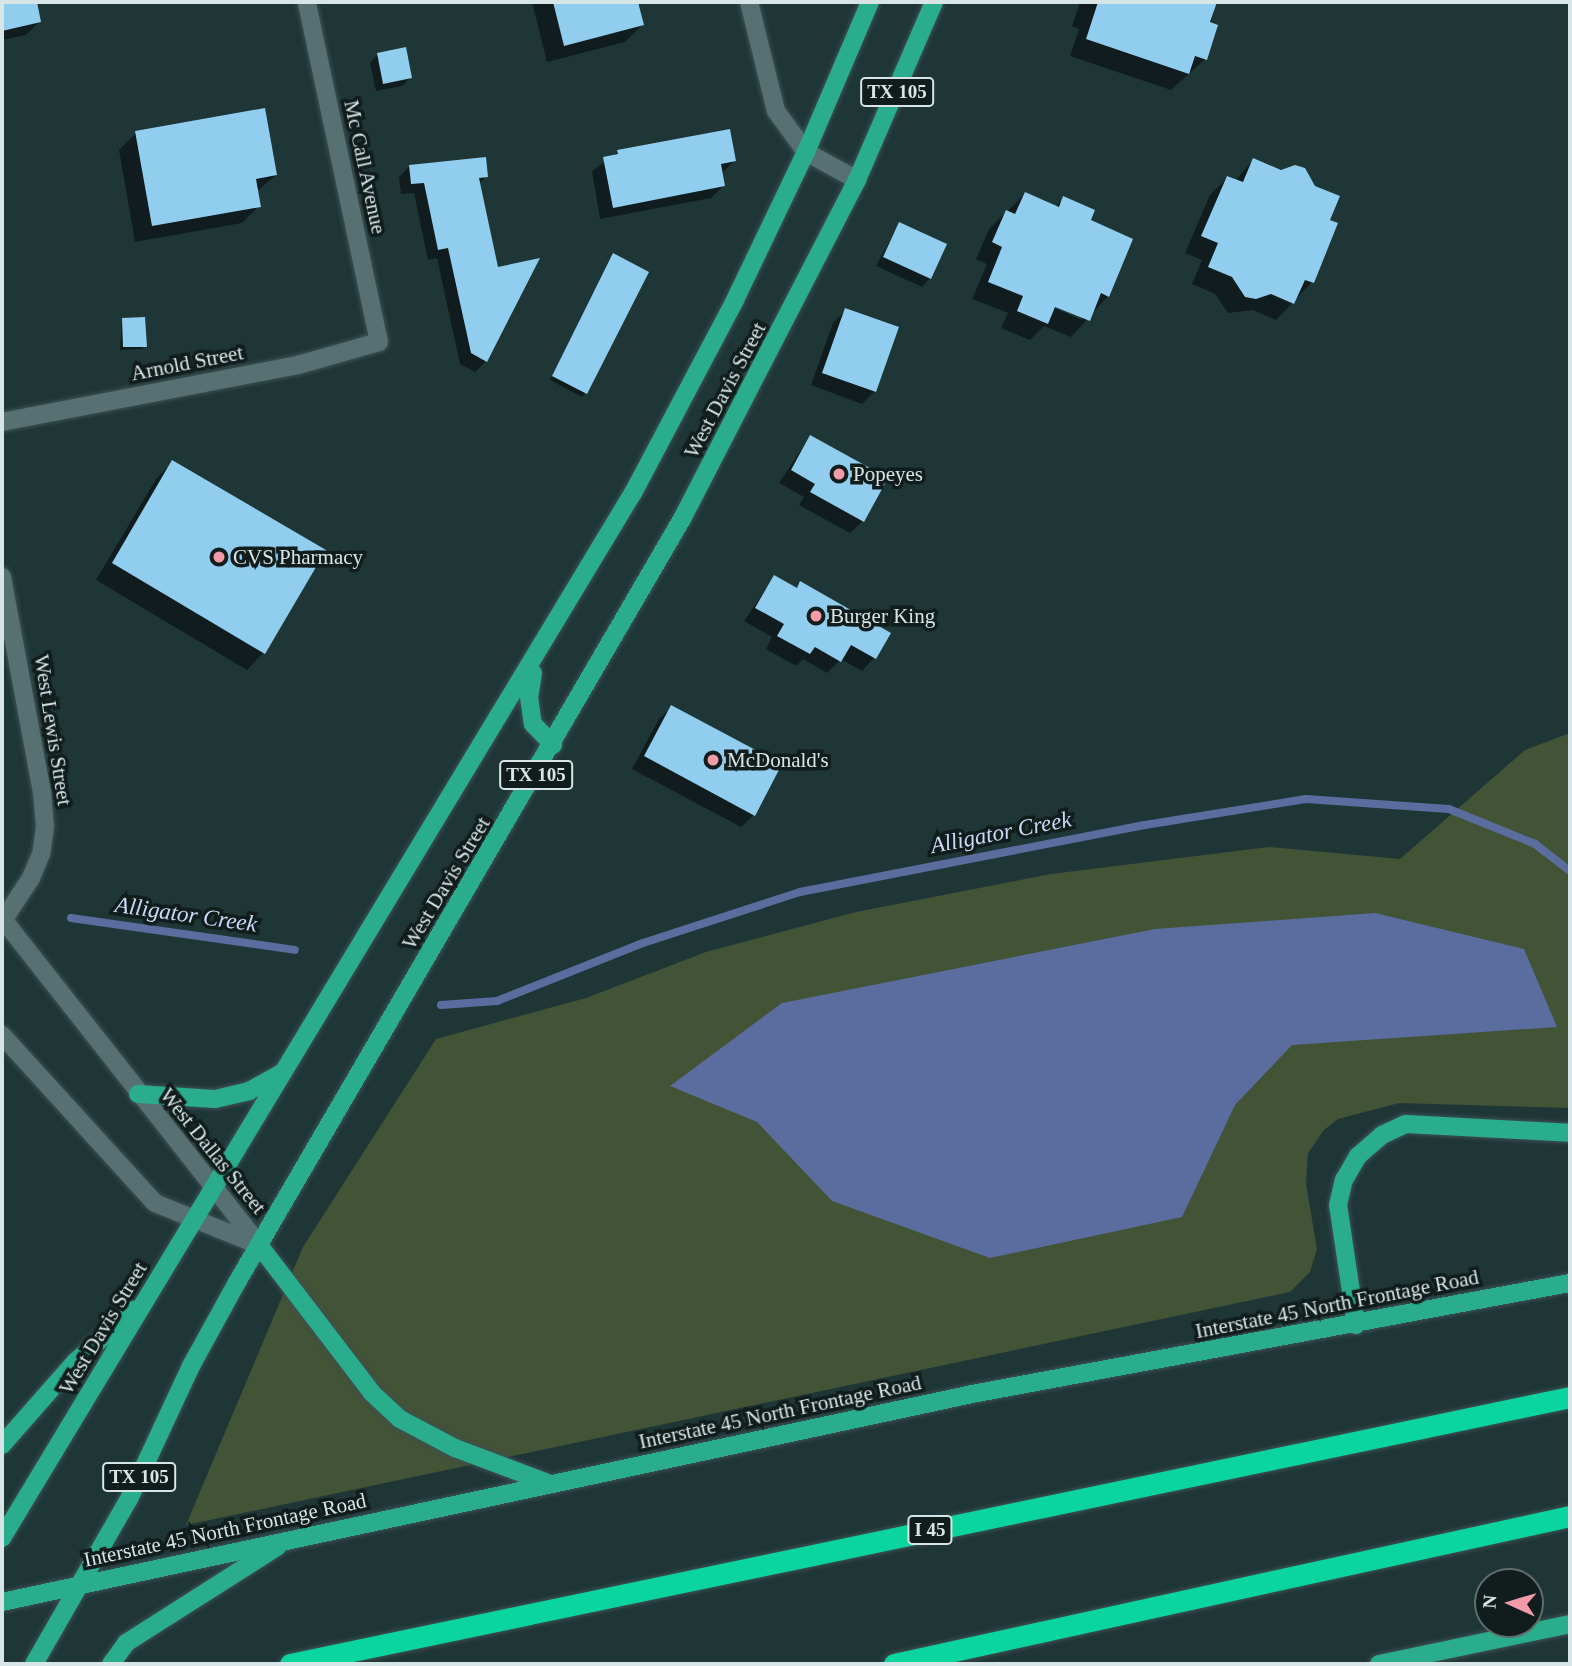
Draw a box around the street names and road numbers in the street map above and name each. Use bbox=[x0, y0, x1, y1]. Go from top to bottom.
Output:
road number: TX 105 bbox=[858, 76, 936, 108]
street label: Mc Call Avenue bbox=[338, 97, 392, 237]
street label: West Davis Street bbox=[679, 318, 771, 462]
street label: Arnold Street bbox=[129, 340, 245, 386]
street label: West Lewis Street bbox=[29, 653, 77, 807]
road number: TX 105 bbox=[498, 760, 574, 790]
street label: West Davis Street bbox=[397, 812, 495, 954]
street label: West Dallas Street bbox=[155, 1083, 271, 1219]
street label: West Davis Street bbox=[54, 1257, 152, 1399]
street label: Interstate 45 North Frontage Road bbox=[1193, 1264, 1481, 1344]
street label: Interstate 45 North Frontage Road bbox=[636, 1370, 924, 1454]
road number: TX 105 bbox=[100, 1462, 178, 1492]
street label: Interstate 45 North Frontage Road bbox=[81, 1488, 369, 1572]
road number: I 45 bbox=[907, 1514, 953, 1546]

